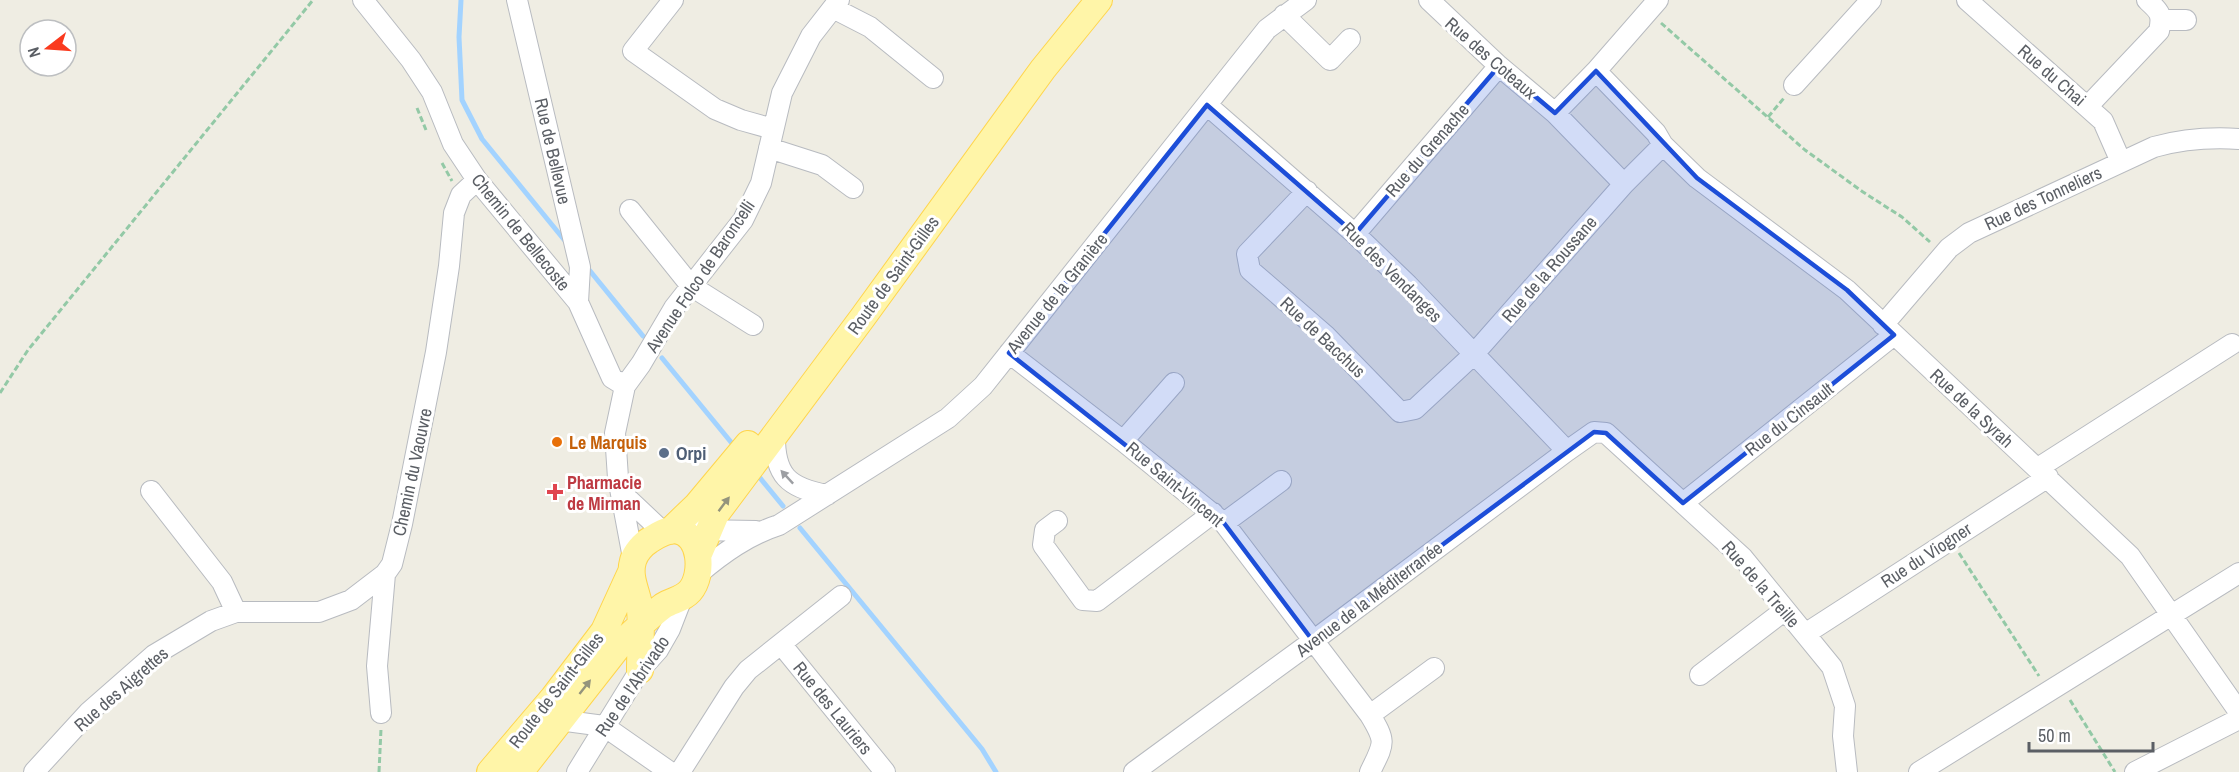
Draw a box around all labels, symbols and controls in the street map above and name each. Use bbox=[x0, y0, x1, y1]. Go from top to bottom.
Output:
street label: Rue des Coteaux bbox=[1440, 11, 1543, 105]
north arrow bbox=[18, 18, 78, 78]
street label: Rue du Chai bbox=[2013, 38, 2091, 112]
text: N bbox=[22, 45, 46, 60]
street label: Rue de Bellevue bbox=[529, 95, 577, 207]
street label: Rue du Grenache bbox=[1379, 98, 1475, 202]
street label: Rue des Tonneliers bbox=[1980, 160, 2106, 236]
street label: Chemin de Bellecoste bbox=[466, 168, 576, 296]
street label: Avenue Folco de Baroncelli bbox=[639, 195, 761, 358]
street label: Rue de la Roussane bbox=[1496, 210, 1602, 328]
street label: Route de Saint-Gilles bbox=[841, 211, 945, 339]
street label: Rue des Vendanges bbox=[1336, 216, 1448, 328]
street label: Avenue de la Granière bbox=[1000, 228, 1113, 359]
street label: Rue de Bacchus bbox=[1275, 291, 1371, 383]
street label: Rue de la Syrah bbox=[1925, 363, 2019, 453]
street label: Rue du Cinsault bbox=[1740, 377, 1838, 461]
street label: Chemin du Vaouvre bbox=[386, 406, 438, 538]
place label: Le Marquis bbox=[569, 430, 647, 455]
marker: Le Marquis bbox=[550, 435, 564, 449]
street label: Rue Saint-Vincent bbox=[1121, 436, 1229, 532]
place label: Orpi bbox=[676, 441, 706, 466]
marker: Orpi bbox=[657, 446, 671, 460]
one-way arrow bbox=[780, 469, 794, 484]
place label: Pharmacie de Mirman bbox=[567, 470, 642, 516]
marker: Pharmacie de Mirman bbox=[548, 485, 562, 499]
one-way arrow bbox=[717, 496, 729, 511]
street label: Rue du Viogner bbox=[1876, 516, 1976, 594]
street label: Rue de la Treille bbox=[1716, 535, 1806, 633]
street label: Avenue de la Méditerranée bbox=[1290, 536, 1448, 663]
street label: Route de Saint-Gilles bbox=[503, 627, 609, 753]
street label: Rue de l'Abrivado bbox=[589, 631, 675, 741]
street label: Rue des Aigrettes bbox=[69, 641, 173, 737]
street label: Rue des Lauriers bbox=[788, 656, 878, 760]
one-way arrow bbox=[579, 680, 591, 695]
scale bar bbox=[2029, 715, 2154, 753]
text: 50 m bbox=[2038, 723, 2071, 748]

